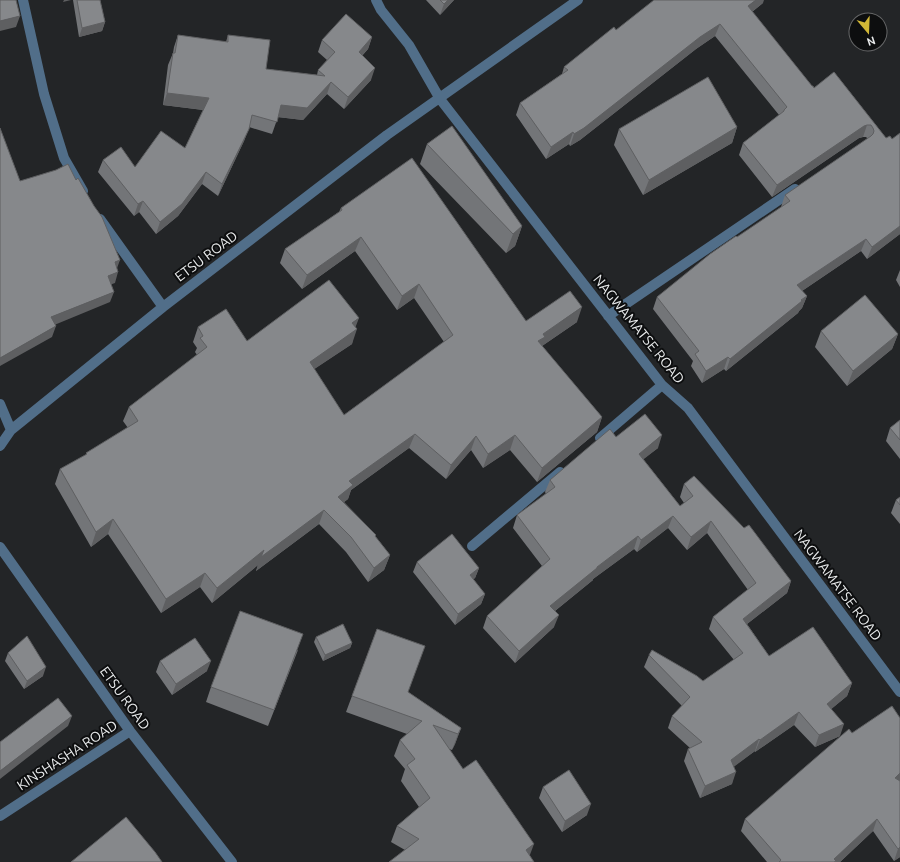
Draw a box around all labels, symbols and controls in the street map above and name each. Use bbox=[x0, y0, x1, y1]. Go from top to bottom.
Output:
north arrow bbox=[848, 12, 888, 52]
text: N bbox=[865, 34, 877, 48]
street label: ETSU ROAD bbox=[172, 227, 241, 285]
street label: NAGWAMATSE ROAD bbox=[590, 271, 688, 387]
street label: NAGWAMATSE ROAD bbox=[791, 526, 885, 644]
street label: ETSU ROAD bbox=[97, 663, 153, 733]
street label: KINSHASHA ROAD bbox=[14, 717, 120, 793]

